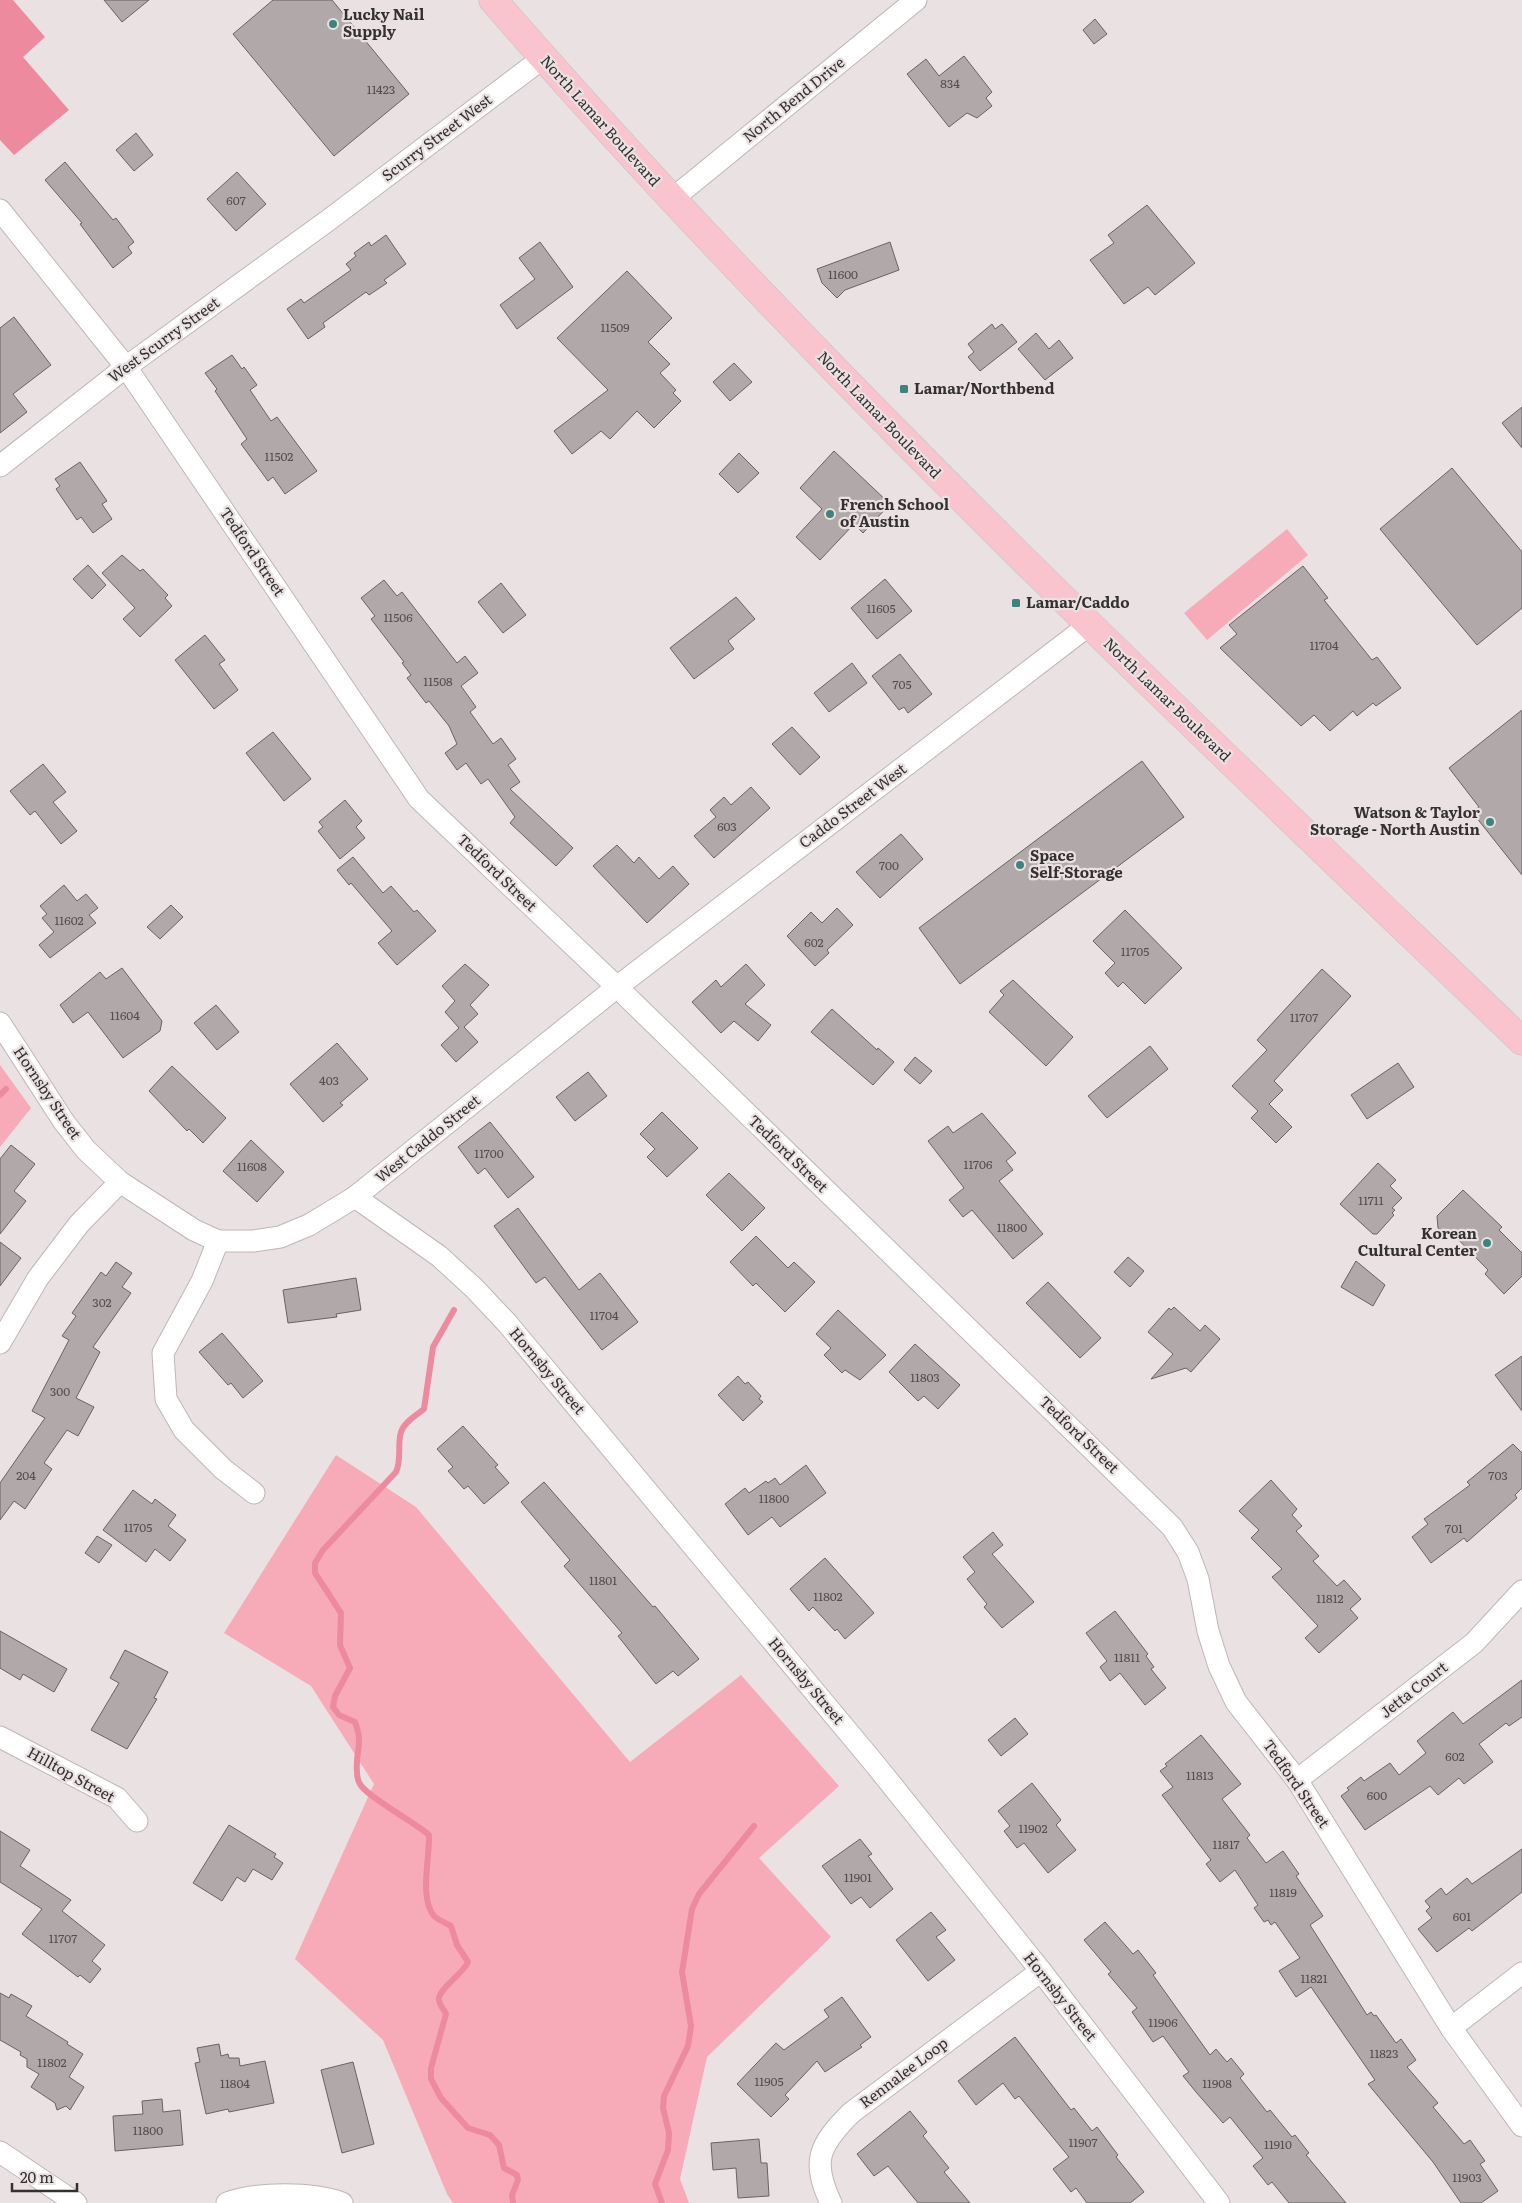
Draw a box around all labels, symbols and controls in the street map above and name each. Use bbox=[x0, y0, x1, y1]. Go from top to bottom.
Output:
place label: Lucky Nail Supply bbox=[343, 2, 425, 42]
marker: Lucky Nail Supply bbox=[327, 18, 339, 30]
street label: North Lamar Boulevard bbox=[536, 49, 666, 191]
street label: North Bend Drive bbox=[737, 50, 849, 147]
house number: 834 bbox=[940, 74, 960, 92]
house number: 11423 bbox=[367, 80, 395, 98]
street label: Scurry Street West bbox=[376, 88, 496, 186]
house number: 607 bbox=[226, 191, 246, 209]
house number: 11600 bbox=[828, 265, 858, 283]
street label: West Scurry Street bbox=[103, 290, 224, 387]
house number: 11509 bbox=[600, 318, 630, 336]
street label: North Lamar Boulevard bbox=[813, 345, 947, 483]
place label: Lamar/Northbend bbox=[914, 376, 1055, 399]
marker: Lamar/Northbend bbox=[898, 383, 910, 395]
house number: 11502 bbox=[265, 447, 293, 465]
place label: French School of Austin bbox=[840, 492, 950, 532]
street label: Tedford Street bbox=[215, 502, 292, 600]
marker: French School of Austin bbox=[824, 508, 836, 520]
place label: Lamar/Caddo bbox=[1026, 590, 1130, 613]
marker: Lamar/Caddo bbox=[1010, 597, 1022, 609]
house number: 11605 bbox=[866, 599, 896, 617]
house number: 11506 bbox=[383, 608, 413, 626]
street label: North Lamar Boulevard bbox=[1099, 632, 1237, 766]
house number: 11704 bbox=[1309, 636, 1339, 654]
house number: 11508 bbox=[423, 672, 453, 690]
house number: 705 bbox=[892, 675, 912, 693]
street label: Caddo Street West bbox=[794, 757, 911, 853]
place label: Watson & Taylor Storage - North Austin bbox=[1310, 800, 1481, 840]
marker: Watson & Taylor Storage - North Austin bbox=[1484, 816, 1496, 828]
house number: 603 bbox=[717, 817, 737, 835]
street label: Tedford Street bbox=[453, 828, 543, 916]
place label: Space Self-Storage bbox=[1030, 843, 1123, 883]
house number: 700 bbox=[879, 856, 899, 874]
marker: Space Self-Storage bbox=[1014, 859, 1026, 871]
house number: 11602 bbox=[54, 911, 84, 929]
house number: 602 bbox=[804, 933, 824, 951]
house number: 11705 bbox=[1121, 942, 1149, 960]
house number: 11604 bbox=[110, 1006, 140, 1024]
house number: 11707 bbox=[1290, 1008, 1318, 1026]
street label: Hornsby Street bbox=[9, 1041, 88, 1143]
house number: 403 bbox=[319, 1071, 339, 1089]
street label: West Caddo Street bbox=[370, 1088, 485, 1187]
street label: Tedford Street bbox=[744, 1109, 834, 1197]
house number: 11700 bbox=[474, 1144, 504, 1162]
house number: 11706 bbox=[964, 1155, 993, 1173]
house number: 11608 bbox=[237, 1157, 267, 1175]
house number: 11711 bbox=[1358, 1191, 1384, 1209]
house number: 11800 bbox=[997, 1218, 1027, 1236]
place label: Korean Cultural Center bbox=[1358, 1221, 1478, 1261]
marker: Korean Cultural Center bbox=[1481, 1237, 1493, 1249]
house number: 302 bbox=[92, 1293, 112, 1311]
house number: 11704 bbox=[589, 1306, 619, 1324]
street label: Hornsby Street bbox=[505, 1321, 592, 1419]
house number: 11803 bbox=[910, 1368, 940, 1386]
house number: 300 bbox=[50, 1382, 70, 1400]
street label: Tedford Street bbox=[1035, 1390, 1125, 1478]
house number: 204 bbox=[16, 1466, 36, 1484]
house number: 703 bbox=[1488, 1466, 1508, 1484]
house number: 11800 bbox=[759, 1489, 789, 1507]
house number: 11705 bbox=[124, 1518, 152, 1536]
house number: 701 bbox=[1445, 1519, 1463, 1537]
house number: 11801 bbox=[589, 1571, 617, 1589]
house number: 11802 bbox=[813, 1587, 843, 1605]
house number: 11812 bbox=[1316, 1589, 1344, 1607]
street label: Hornsby Street bbox=[764, 1631, 851, 1729]
house number: 11811 bbox=[1114, 1648, 1140, 1666]
street label: Jetta Court bbox=[1374, 1655, 1452, 1723]
street label: Tedford Street bbox=[1258, 1734, 1336, 1832]
street label: Hilltop Street bbox=[24, 1740, 120, 1807]
house number: 602 bbox=[1445, 1747, 1465, 1765]
house number: 11813 bbox=[1186, 1766, 1214, 1784]
house number: 600 bbox=[1367, 1786, 1387, 1804]
house number: 11902 bbox=[1019, 1819, 1047, 1837]
house number: 11817 bbox=[1213, 1835, 1240, 1853]
house number: 11901 bbox=[844, 1868, 872, 1886]
house number: 11819 bbox=[1269, 1883, 1297, 1901]
house number: 601 bbox=[1453, 1907, 1471, 1925]
house number: 11707 bbox=[49, 1929, 77, 1947]
street label: Hornsby Street bbox=[1019, 1946, 1103, 2046]
house number: 11821 bbox=[1300, 1969, 1328, 1987]
house number: 11906 bbox=[1148, 2013, 1178, 2031]
street label: Rennalee Loop bbox=[854, 2031, 952, 2113]
house number: 11823 bbox=[1370, 2044, 1398, 2062]
house number: 11802 bbox=[37, 2053, 67, 2071]
house number: 11905 bbox=[754, 2072, 784, 2090]
house number: 11804 bbox=[220, 2074, 250, 2092]
house number: 11908 bbox=[1202, 2074, 1232, 2092]
house number: 11800 bbox=[133, 2121, 163, 2139]
house number: 11907 bbox=[1068, 2133, 1098, 2151]
house number: 11910 bbox=[1264, 2135, 1292, 2153]
scale bar bbox=[12, 2160, 78, 2192]
text: 20 m bbox=[20, 2165, 54, 2188]
house number: 11903 bbox=[1452, 2168, 1482, 2186]

